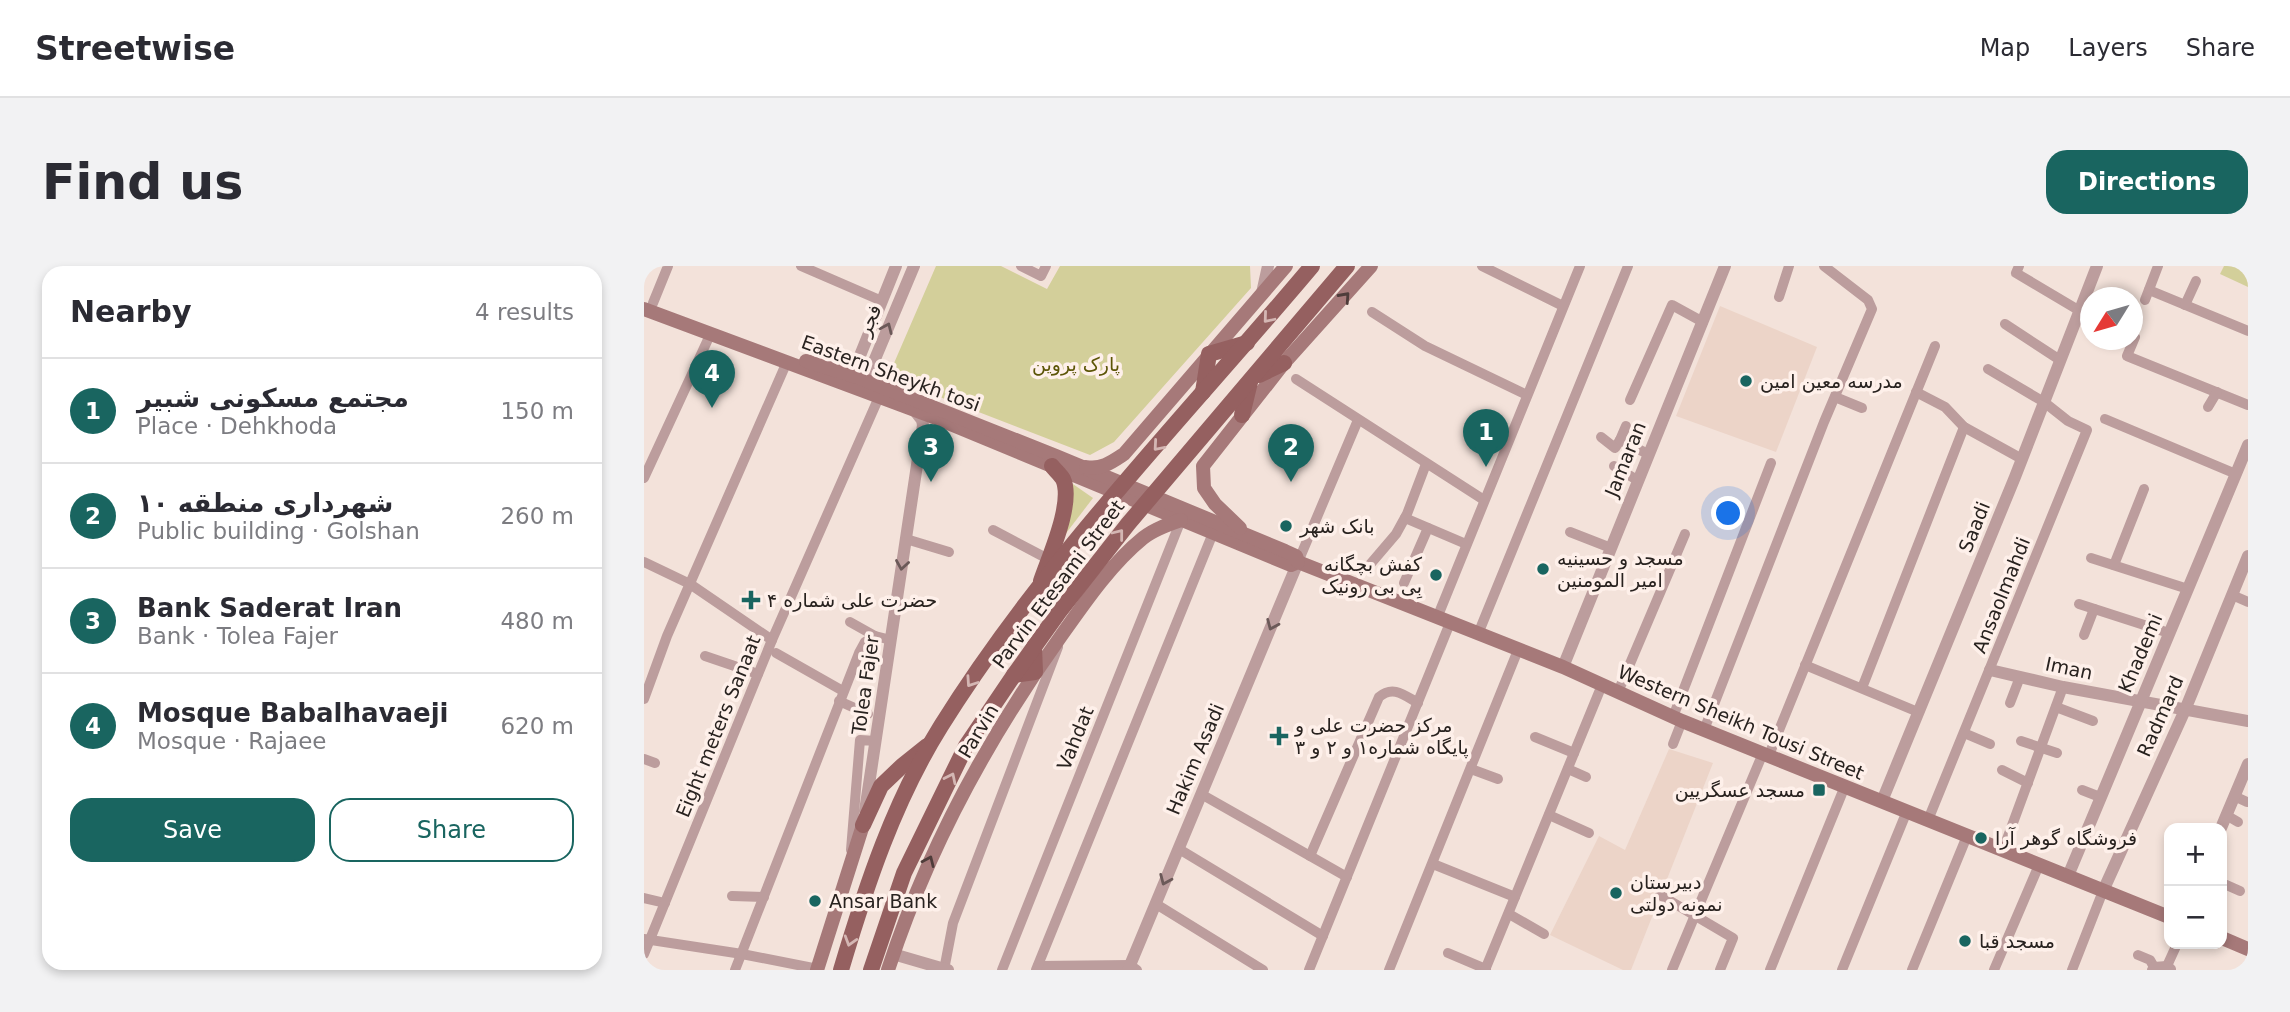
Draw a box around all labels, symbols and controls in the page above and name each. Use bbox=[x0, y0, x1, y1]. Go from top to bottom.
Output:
text: Streetwise bbox=[35, 29, 235, 68]
text: Map bbox=[1980, 34, 2030, 62]
text: Layers bbox=[2068, 34, 2148, 62]
text: Share bbox=[2186, 34, 2255, 62]
button: Directions bbox=[2046, 150, 2248, 214]
text: Find us bbox=[42, 154, 243, 211]
north arrow bbox=[2080, 287, 2143, 350]
one-way arrow bbox=[1336, 292, 1349, 305]
text: Nearby bbox=[70, 294, 192, 329]
text: 4 results bbox=[475, 299, 574, 325]
street label: فجر bbox=[852, 301, 886, 340]
one-way arrow bbox=[1264, 310, 1276, 323]
one-way arrow bbox=[879, 322, 893, 335]
street label: Eastern Sheykh tosi bbox=[799, 330, 983, 416]
pin: 4 bbox=[689, 350, 735, 408]
park label: پارک پروین bbox=[1032, 353, 1120, 376]
place label: مدرسه معین امین bbox=[1760, 370, 1903, 393]
marker: مدرسه معین امین bbox=[1738, 373, 1754, 389]
text: مجتمع مسکونی شبیر bbox=[137, 383, 409, 413]
text: 1 bbox=[85, 398, 101, 424]
text: 150 m bbox=[500, 398, 574, 424]
pin: 1 bbox=[1463, 409, 1509, 467]
text: Place · Dehkhoda bbox=[137, 413, 337, 439]
street label: Jamaran bbox=[1600, 418, 1650, 501]
pin: 3 bbox=[908, 424, 954, 482]
pin: 2 bbox=[1268, 424, 1314, 482]
one-way arrow bbox=[1154, 438, 1166, 451]
text: شهرداری منطقه ۱۰ bbox=[137, 488, 393, 518]
street label: Parvin Etesami Street bbox=[988, 496, 1128, 672]
your location bbox=[1711, 496, 1745, 530]
street label: Saadi bbox=[1954, 498, 1994, 556]
text: 2 bbox=[85, 503, 101, 529]
text: 260 m bbox=[500, 503, 574, 529]
place label: بانک شهر bbox=[1299, 515, 1375, 538]
text: Public building · Golshan bbox=[137, 518, 420, 544]
marker: بانک شهر bbox=[1278, 518, 1294, 534]
one-way arrow bbox=[1111, 530, 1124, 542]
street label: Ansaolmahdi bbox=[1968, 534, 2034, 656]
place label: مسجد و حسینیه امیر المومنین bbox=[1557, 547, 1684, 592]
place label: کفش بچگانه بِی بی رونیک bbox=[1321, 553, 1423, 599]
one-way arrow bbox=[895, 560, 910, 571]
marker: مسجد و حسینیه امیر المومنین bbox=[1535, 561, 1551, 577]
marker: کفش بچگانه بِی بی رونیک bbox=[1428, 567, 1444, 583]
place label: حضرت علی شماره ۴ bbox=[767, 589, 937, 612]
marker: حضرت علی شماره ۴ bbox=[741, 590, 761, 610]
text: Bank Saderat Iran bbox=[137, 593, 402, 623]
text: 3 bbox=[85, 608, 101, 634]
text: 480 m bbox=[500, 608, 574, 634]
street label: Khademi bbox=[2114, 610, 2166, 696]
one-way arrow bbox=[1266, 618, 1280, 631]
text: Bank · Tolea Fajer bbox=[137, 623, 338, 649]
street label: Eight meters Sanaat bbox=[671, 632, 765, 820]
street label: Tolea Fajer bbox=[847, 634, 883, 737]
street label: Iman bbox=[2043, 652, 2095, 684]
street label: Western Sheikh Tousi Street bbox=[1615, 660, 1867, 784]
street label: Radmard bbox=[2132, 672, 2188, 760]
one-way arrow bbox=[967, 674, 980, 687]
text: Mosque Babalhavaeji bbox=[137, 698, 448, 728]
street label: Parvin bbox=[953, 700, 1003, 762]
street label: Hakim Asadi bbox=[1162, 700, 1228, 818]
street label: Vahdat bbox=[1052, 703, 1098, 773]
text: 4 bbox=[85, 713, 101, 739]
text: 620 m bbox=[500, 713, 574, 739]
place label: مرکز حضرت علی و پایگاه شماره۱ و ۲ و ۳ bbox=[1294, 714, 1469, 759]
marker: مرکز حضرت علی و پایگاه شماره۱ و ۲ و ۳ bbox=[1269, 726, 1289, 746]
text: Mosque · Rajaee bbox=[137, 728, 327, 754]
one-way arrow bbox=[942, 773, 956, 785]
place label: مسجد عسگریین bbox=[1675, 779, 1805, 802]
marker: مسجد عسگریین bbox=[1811, 782, 1827, 798]
button: Save bbox=[70, 798, 315, 862]
button: Share bbox=[329, 798, 574, 862]
map controls bbox=[2164, 823, 2227, 949]
button: + bbox=[2164, 823, 2227, 886]
place label: فروشگاه گوهر آرا bbox=[1995, 826, 2137, 850]
marker: فروشگاه گوهر آرا bbox=[1973, 830, 1989, 846]
one-way arrow bbox=[921, 855, 935, 868]
place label: دبیرستان نمونه دولتی bbox=[1630, 871, 1723, 916]
one-way arrow bbox=[1160, 874, 1174, 886]
marker: دبیرستان نمونه دولتی bbox=[1608, 885, 1624, 901]
button: − bbox=[2164, 886, 2227, 949]
place label: Ansar Bank bbox=[829, 890, 937, 912]
marker: Ansar Bank bbox=[807, 893, 823, 909]
place label: مسجد قبا bbox=[1979, 930, 2055, 952]
marker: مسجد قبا bbox=[1957, 933, 1973, 949]
one-way arrow bbox=[843, 935, 858, 947]

